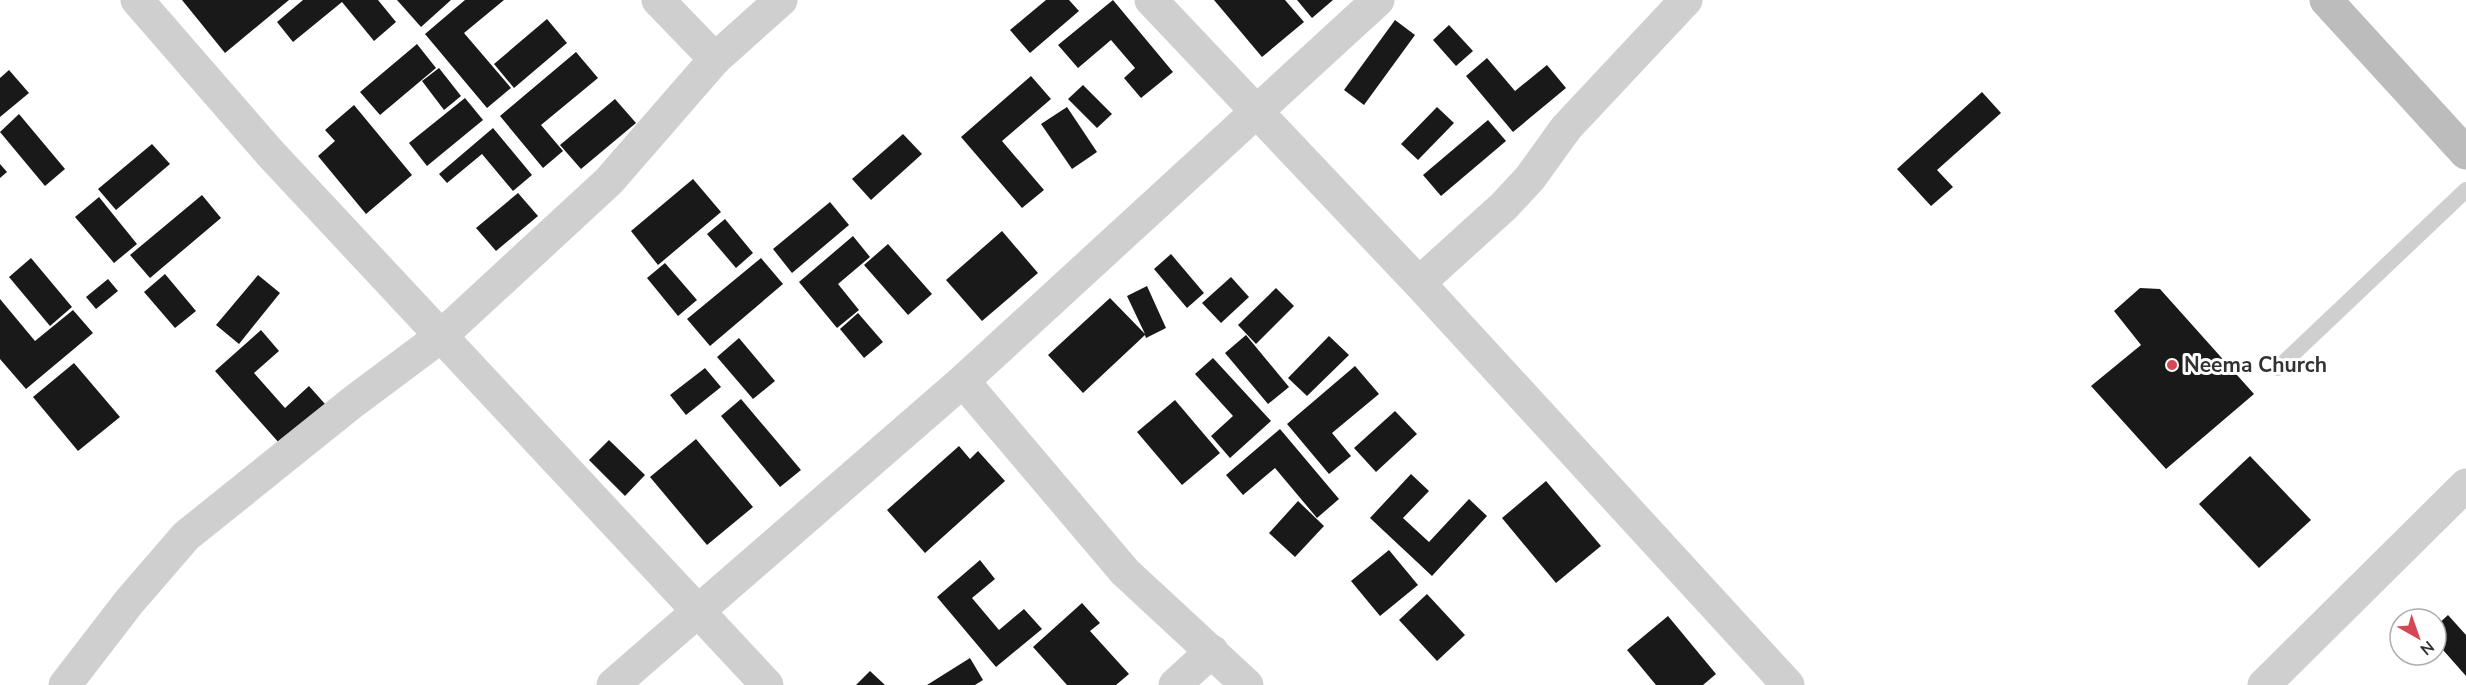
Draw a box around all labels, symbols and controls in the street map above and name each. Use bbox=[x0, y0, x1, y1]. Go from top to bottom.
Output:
place label: Neema Church bbox=[2184, 351, 2327, 379]
marker: Neema Church bbox=[2165, 358, 2179, 372]
north arrow bbox=[2388, 607, 2448, 667]
text: N bbox=[2415, 635, 2439, 660]

